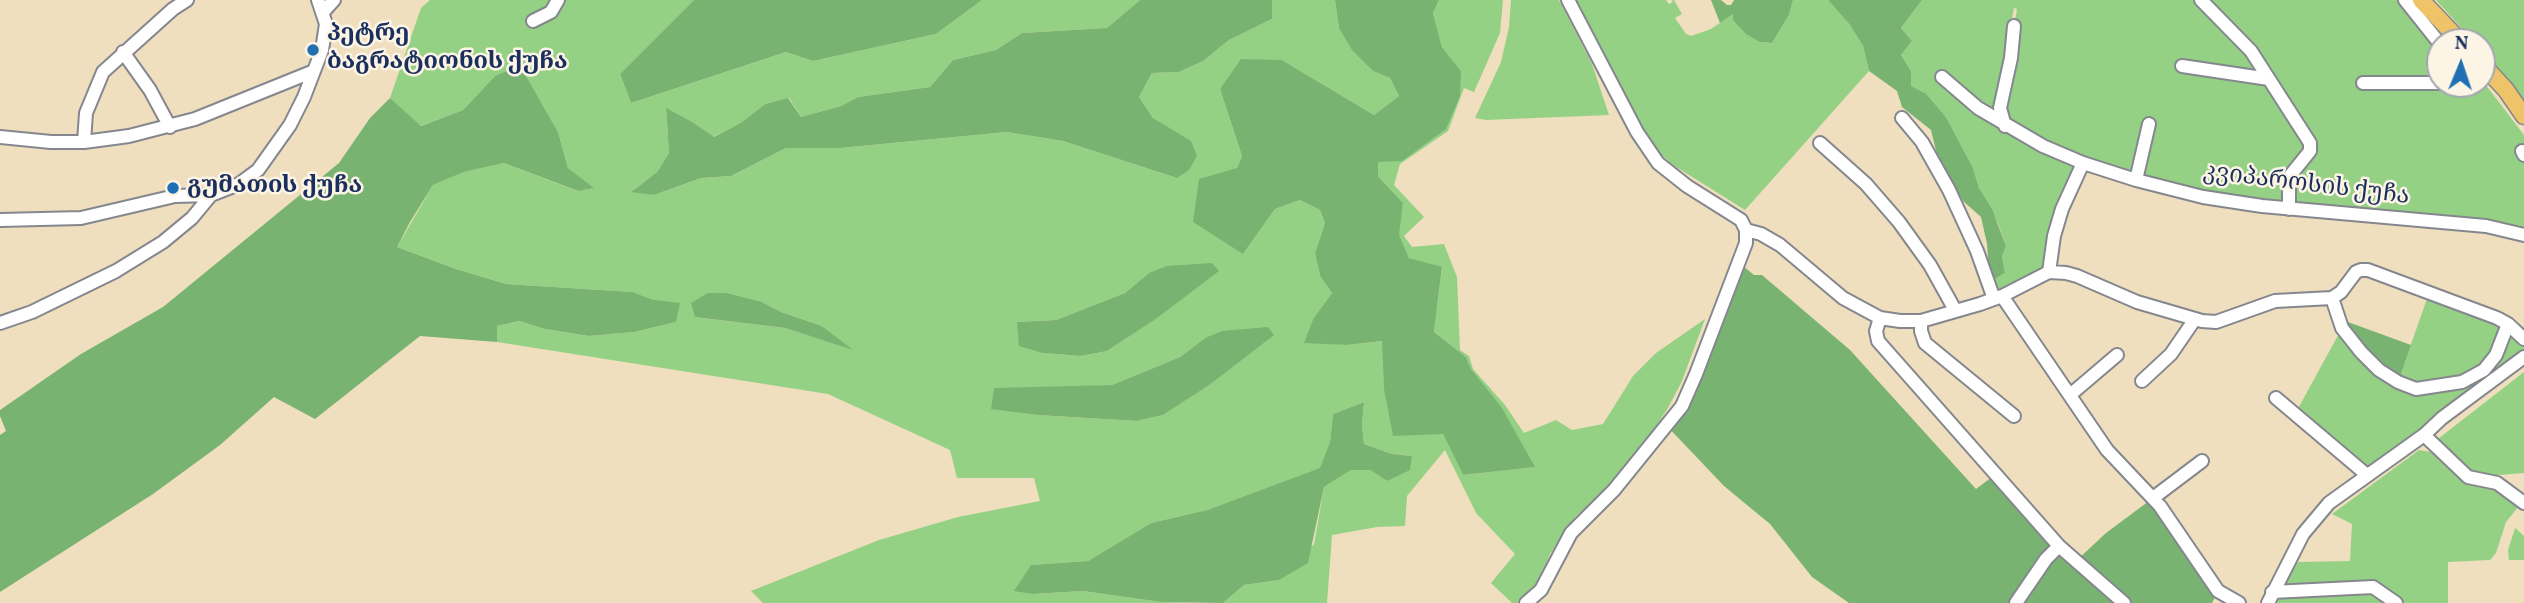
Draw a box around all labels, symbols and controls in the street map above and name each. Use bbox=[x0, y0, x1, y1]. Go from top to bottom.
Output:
place label: პეტრე ბაგრატიონის ქუჩა bbox=[327, 22, 568, 78]
north arrow bbox=[2426, 28, 2496, 98]
text: N bbox=[2454, 31, 2469, 57]
marker: პეტრე ბაგრატიონის ქუჩა bbox=[305, 42, 321, 58]
street label: კვიპაროსის ქუჩა bbox=[2201, 159, 2411, 213]
place label: გუმათის ქუჩა bbox=[187, 174, 362, 202]
marker: გუმათის ქუჩა bbox=[165, 180, 181, 196]

